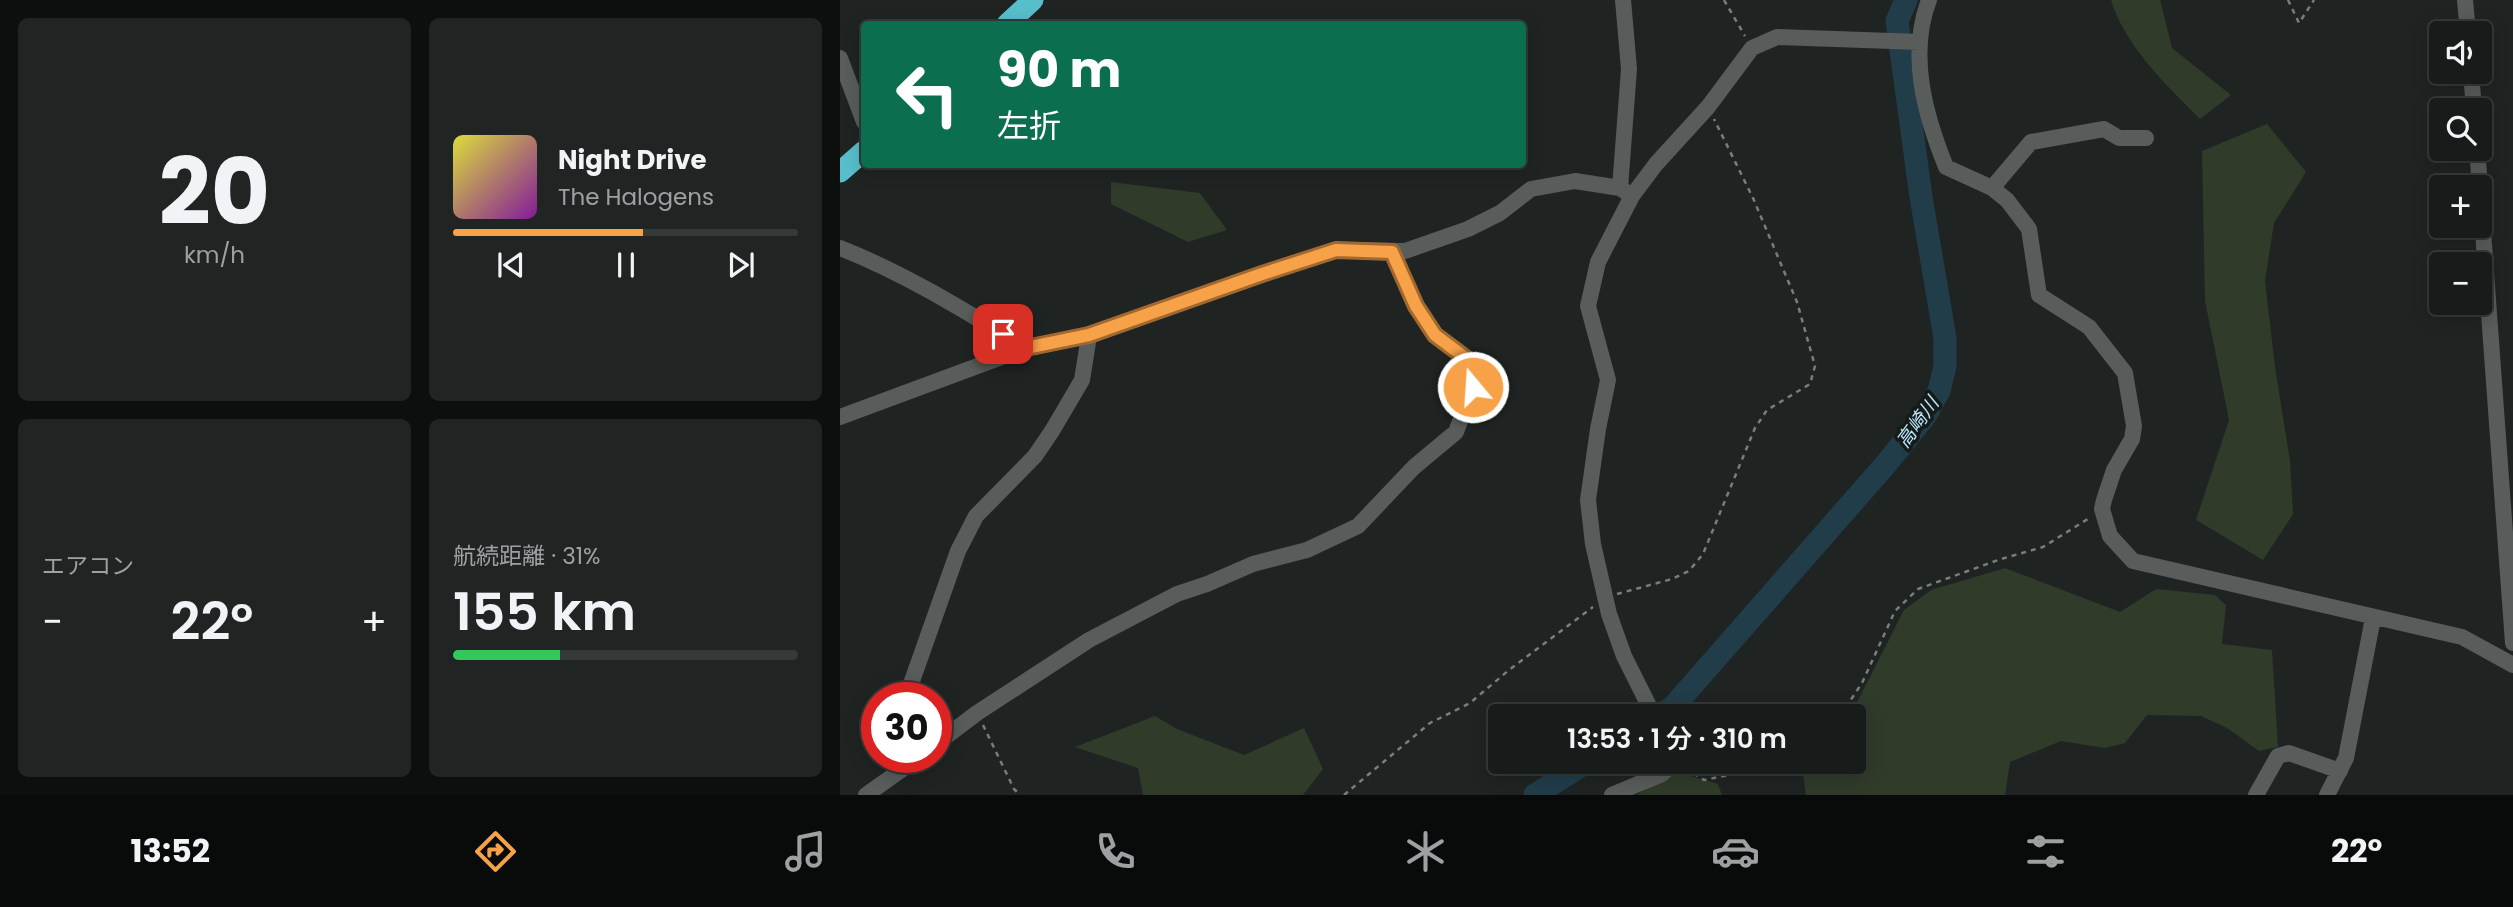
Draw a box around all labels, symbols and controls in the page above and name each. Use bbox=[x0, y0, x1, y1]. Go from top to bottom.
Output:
map controls bbox=[2429, 21, 2492, 315]
button: sound bbox=[2429, 21, 2492, 84]
text: 90 m bbox=[997, 36, 1121, 104]
icon: left bbox=[882, 49, 973, 140]
button: search bbox=[2429, 98, 2492, 161]
text: 左折 bbox=[997, 103, 1061, 148]
text: 20 bbox=[159, 128, 270, 256]
text: Night Drive bbox=[558, 142, 706, 178]
button: + bbox=[2429, 175, 2492, 238]
text: The Halogens bbox=[558, 181, 714, 213]
text: km/h bbox=[184, 239, 245, 271]
icon: previous bbox=[492, 246, 530, 284]
icon: pause bbox=[607, 246, 645, 284]
icon: next bbox=[722, 246, 760, 284]
button: − bbox=[2429, 252, 2492, 315]
pin bbox=[973, 304, 1033, 364]
icon: arrive bbox=[984, 315, 1022, 353]
position arrow bbox=[1436, 350, 1510, 424]
water label: 高崎川 bbox=[1890, 390, 1946, 453]
text: 航続距離 · 31% bbox=[453, 540, 601, 572]
text: エアコン bbox=[42, 550, 134, 582]
text: 155 km bbox=[453, 575, 636, 648]
text: 22° bbox=[171, 585, 253, 658]
text: − bbox=[42, 595, 63, 648]
text: + bbox=[361, 595, 387, 648]
speed limit sign: 30 bbox=[861, 682, 952, 773]
text: 13:53 · 1 分 · 310 m bbox=[1567, 721, 1787, 757]
icon: directions bbox=[471, 827, 520, 876]
icon: music bbox=[781, 827, 830, 876]
icon: phone bbox=[1091, 827, 1140, 876]
icon: climate bbox=[1401, 827, 1450, 876]
icon: car bbox=[1711, 827, 1760, 876]
icon: filters bbox=[2021, 827, 2070, 876]
text: 13:52 bbox=[131, 828, 210, 873]
text: 22° bbox=[2331, 828, 2382, 873]

